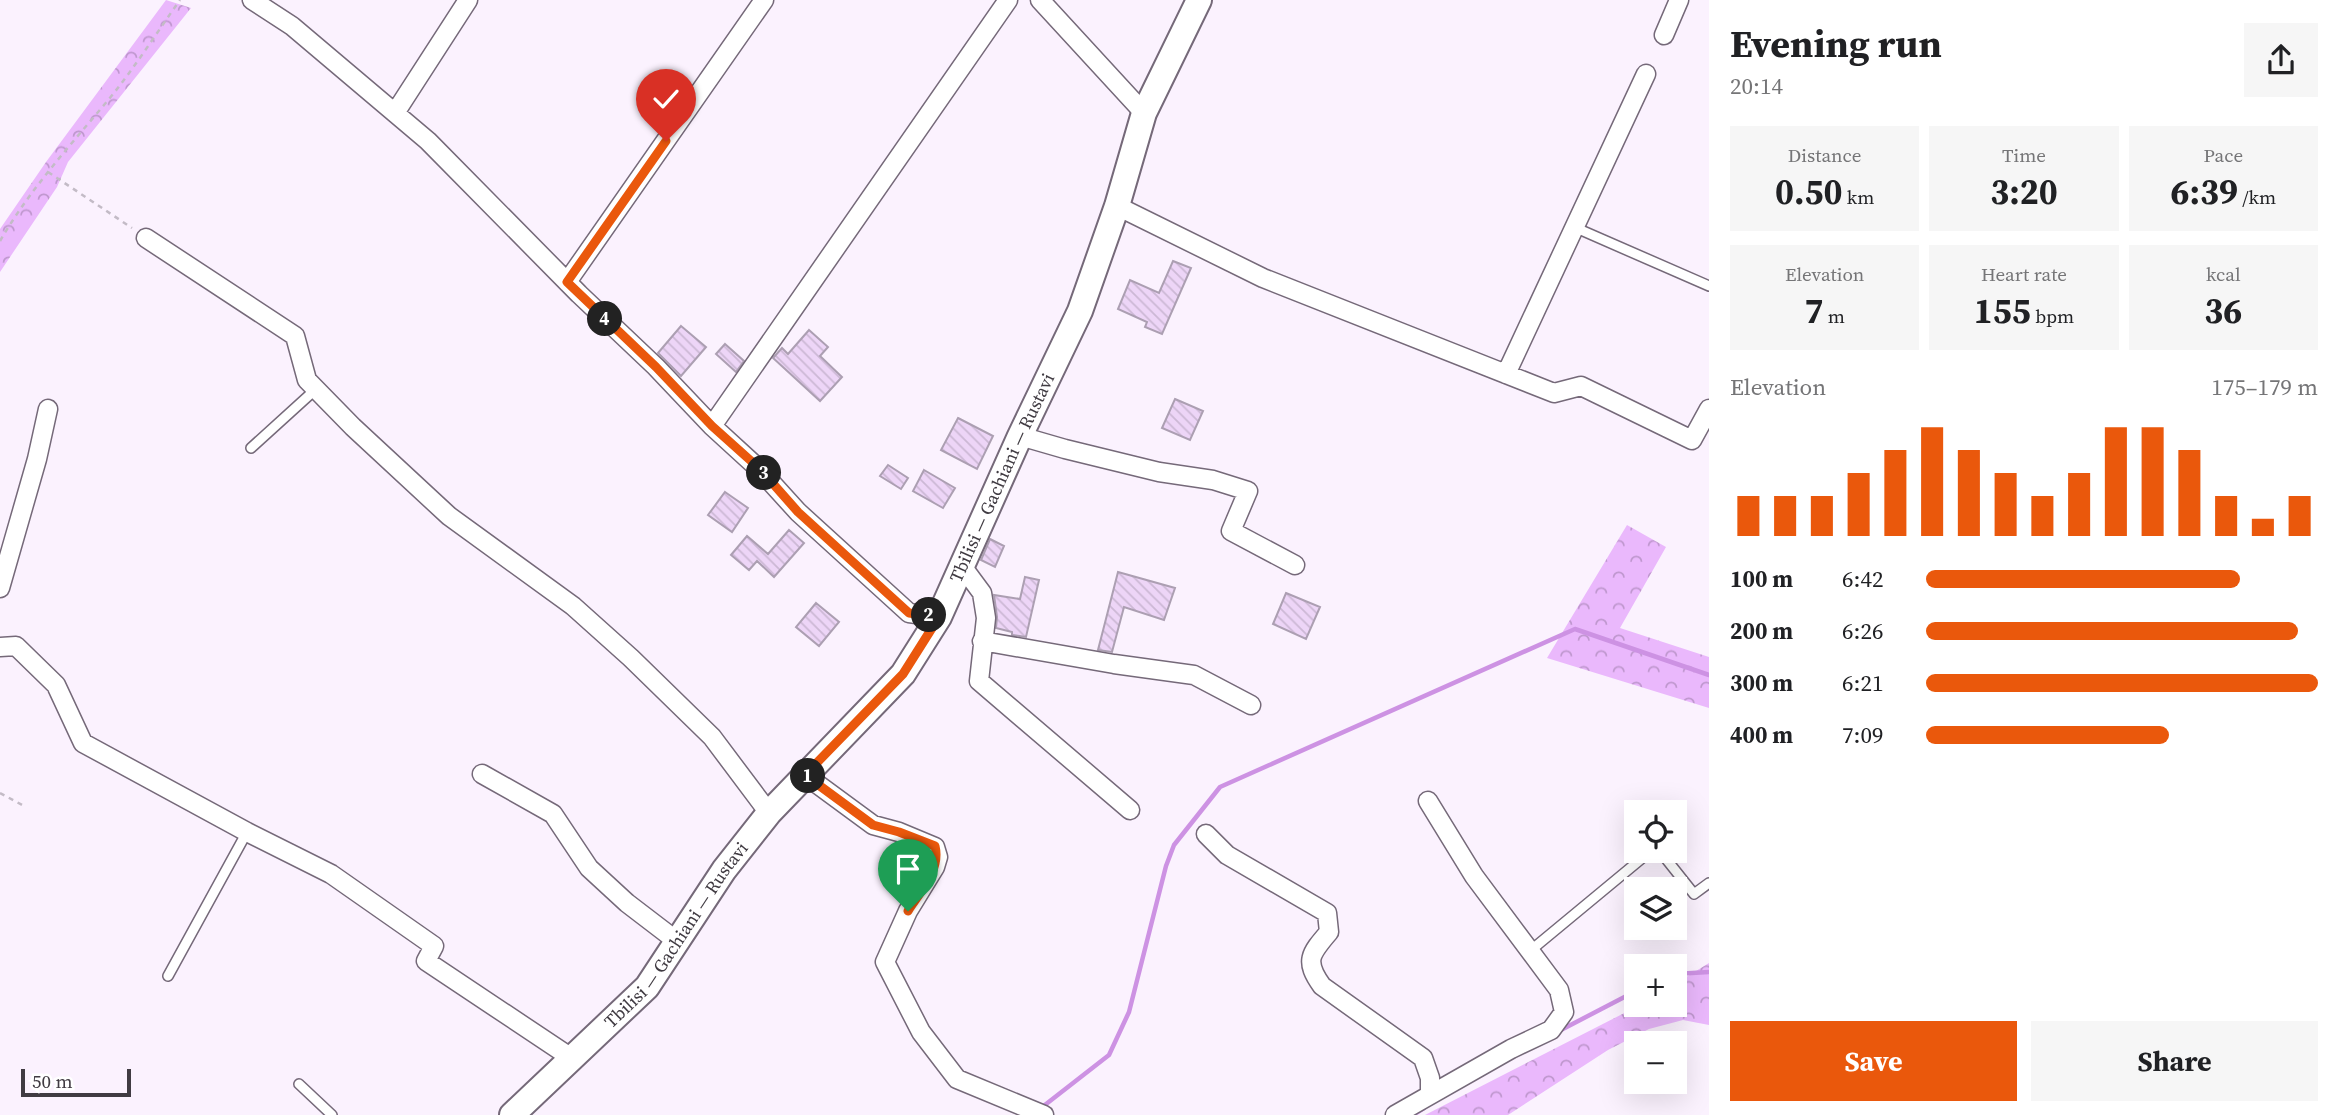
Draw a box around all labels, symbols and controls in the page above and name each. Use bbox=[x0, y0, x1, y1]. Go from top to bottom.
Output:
text: Evening run bbox=[1730, 18, 1942, 70]
button: share bbox=[2244, 23, 2318, 97]
pin bbox=[636, 69, 696, 141]
text: 20:14 bbox=[1730, 70, 1783, 102]
icon: check bbox=[647, 80, 685, 118]
text: Distance bbox=[1788, 142, 1861, 168]
text: Time bbox=[2002, 142, 2046, 168]
text: Pace bbox=[2203, 142, 2243, 168]
text: 0.50 bbox=[1775, 168, 1842, 216]
text: 3:20 bbox=[1990, 168, 2058, 216]
text: 6:39 bbox=[2171, 168, 2238, 216]
text: km bbox=[1842, 184, 1874, 210]
text: /km bbox=[2238, 184, 2276, 210]
text: Elevation bbox=[1785, 261, 1864, 287]
text: Heart rate bbox=[1981, 261, 2067, 287]
text: kcal bbox=[2206, 261, 2241, 287]
text: 7 bbox=[1804, 287, 1823, 335]
text: 155 bbox=[1974, 287, 2031, 335]
text: 36 bbox=[2204, 287, 2242, 335]
pin: 4 bbox=[588, 302, 622, 336]
text: m bbox=[1823, 303, 1845, 329]
text: bpm bbox=[2031, 303, 2074, 329]
text: 4 bbox=[599, 305, 610, 331]
street label: Tbilisi — Gachiani — Rustavi bbox=[943, 369, 1060, 586]
text: Elevation bbox=[1730, 371, 1826, 403]
text: 175–179 m bbox=[2211, 371, 2318, 403]
pin: 3 bbox=[746, 456, 782, 490]
text: 3 bbox=[758, 459, 769, 485]
text: 100 m bbox=[1730, 563, 1793, 595]
text: 6:42 bbox=[1842, 563, 1883, 595]
pin: 2 bbox=[912, 598, 946, 632]
text: 2 bbox=[923, 601, 934, 627]
text: 200 m bbox=[1730, 615, 1793, 647]
text: 6:26 bbox=[1842, 615, 1883, 647]
text: 300 m bbox=[1730, 667, 1793, 699]
text: 6:21 bbox=[1842, 667, 1883, 699]
text: 400 m bbox=[1730, 719, 1793, 751]
text: 7:09 bbox=[1842, 719, 1883, 751]
pin: 1 bbox=[790, 758, 826, 794]
text: 1 bbox=[802, 762, 813, 788]
map controls bbox=[1624, 800, 1687, 1094]
button: locate bbox=[1624, 800, 1687, 863]
street label: Tbilisi — Gachiani — Rustavi bbox=[598, 836, 754, 1033]
pin bbox=[878, 839, 938, 911]
icon: arrive bbox=[889, 850, 927, 888]
button: layers bbox=[1624, 877, 1687, 940]
button: + bbox=[1624, 954, 1687, 1017]
button: Save bbox=[1730, 1021, 2017, 1101]
button: Share bbox=[2031, 1021, 2318, 1101]
button: − bbox=[1624, 1031, 1687, 1094]
scale bar bbox=[21, 1066, 131, 1098]
text: 50 m bbox=[32, 1068, 73, 1094]

